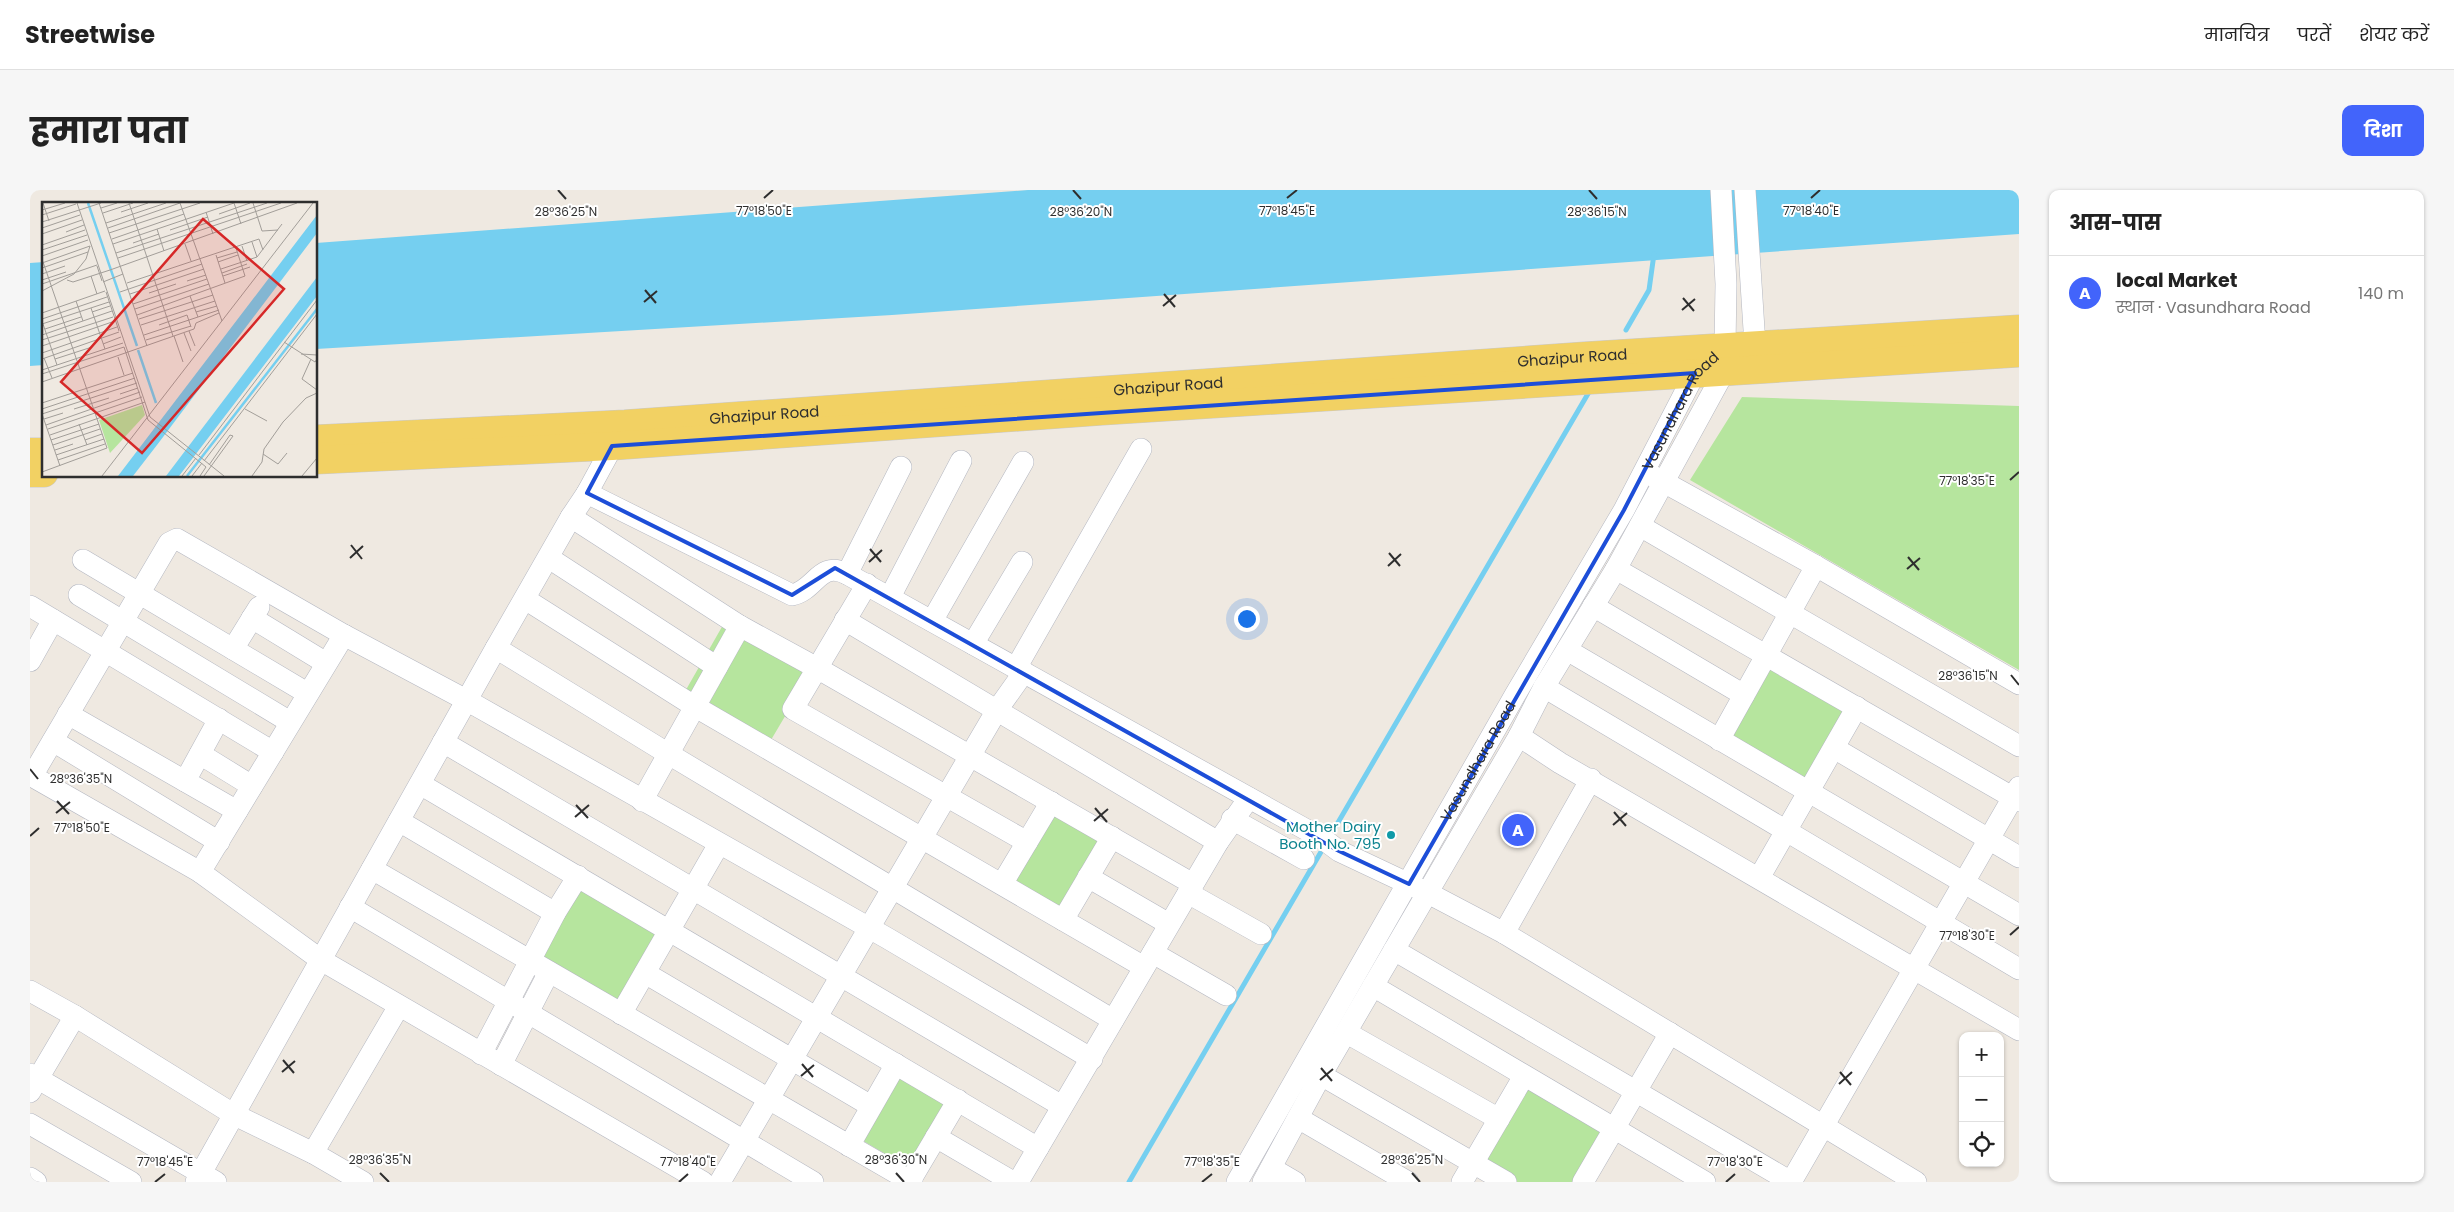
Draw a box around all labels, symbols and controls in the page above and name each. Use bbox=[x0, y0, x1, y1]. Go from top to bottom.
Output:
text: Streetwise bbox=[25, 18, 155, 51]
text: मानचित्र bbox=[2204, 22, 2269, 47]
text: परतें bbox=[2297, 22, 2331, 47]
text: शेयर करें bbox=[2359, 22, 2429, 47]
button: दिशा bbox=[2342, 105, 2424, 156]
text: हमारा पता bbox=[30, 106, 188, 155]
inset map bbox=[42, 202, 318, 478]
text: 77°18'50"E bbox=[736, 202, 792, 219]
text: 77°18'45"E bbox=[1259, 202, 1315, 219]
text: 77°18'40"E bbox=[1783, 202, 1839, 219]
text: 28°36'25"N bbox=[535, 203, 597, 220]
text: 28°36'20"N bbox=[1050, 203, 1112, 220]
text: 28°36'15"N bbox=[1567, 203, 1627, 220]
text: आस-पास bbox=[2069, 208, 2161, 237]
text: local Market bbox=[2116, 267, 2237, 294]
text: A bbox=[2079, 282, 2091, 305]
text: 140 m bbox=[2358, 282, 2404, 305]
text: स्थान · Vasundhara Road bbox=[2116, 296, 2311, 319]
street label: Ghazipur Road bbox=[1516, 343, 1628, 371]
street label: Vasundhara Road bbox=[1636, 346, 1723, 474]
street label: Ghazipur Road bbox=[1112, 371, 1224, 400]
street label: Ghazipur Road bbox=[709, 400, 820, 429]
text: 77°18'35"E bbox=[1939, 472, 1995, 489]
your location bbox=[1234, 606, 1260, 632]
text: 28°36'15"N bbox=[1938, 667, 1998, 684]
street label: Vasundhara Road bbox=[1435, 697, 1520, 825]
text: 28°36'35"N bbox=[50, 770, 112, 787]
pin: A bbox=[1502, 811, 1534, 849]
place label: Mother Dairy Booth No. 795 bbox=[1279, 816, 1382, 854]
text: 77°18'50"E bbox=[54, 819, 110, 836]
marker: Mother Dairy Booth No. 795 bbox=[1385, 829, 1397, 841]
text: 77°18'30"E bbox=[1939, 927, 1995, 944]
map controls bbox=[1959, 1032, 2004, 1167]
button: + bbox=[1959, 1032, 2004, 1077]
button: − bbox=[1959, 1077, 2004, 1122]
button: locate bbox=[1959, 1122, 2004, 1167]
text: 28°36'35"N bbox=[349, 1151, 411, 1168]
text: 28°36'30"N bbox=[865, 1151, 927, 1168]
text: 28°36'25"N bbox=[1381, 1151, 1443, 1168]
text: 77°18'45"E bbox=[137, 1153, 193, 1170]
text: 77°18'40"E bbox=[660, 1153, 716, 1170]
text: 77°18'35"E bbox=[1184, 1153, 1240, 1170]
text: 77°18'30"E bbox=[1707, 1153, 1763, 1170]

